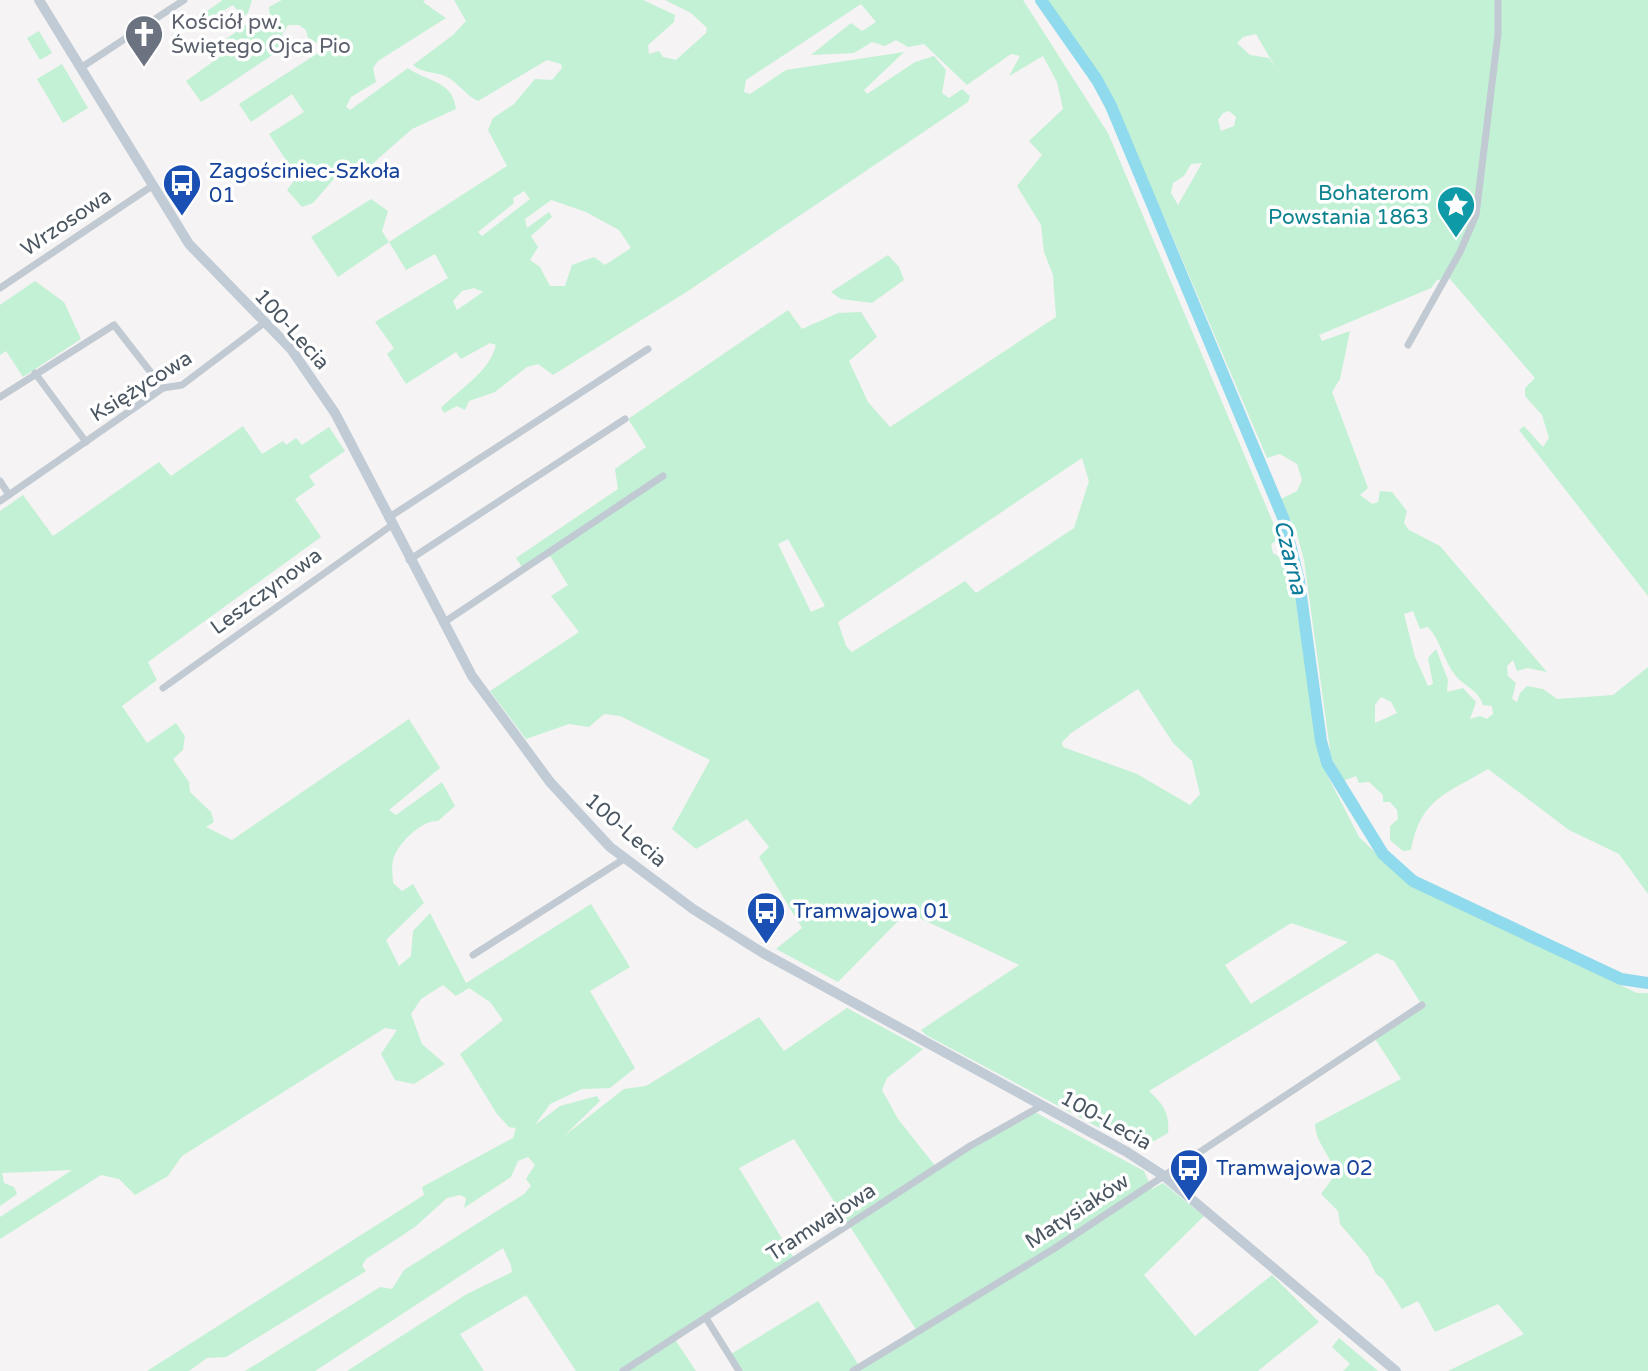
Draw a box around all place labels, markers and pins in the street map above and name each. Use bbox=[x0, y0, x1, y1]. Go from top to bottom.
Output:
place label: Kościół pw. Świętego Ojca Pio bbox=[171, 10, 351, 59]
church icon: Kościół pw. Świętego Ojca Pio bbox=[123, 13, 165, 68]
place label: Zagościniec-Szkoła 01 bbox=[209, 159, 400, 208]
bus stop icon: Zagościniec-Szkoła 01 bbox=[161, 162, 203, 217]
place label: Bohaterom Powstania 1863 bbox=[1268, 181, 1429, 230]
place icon: Bohaterom Powstania 1863 bbox=[1435, 184, 1477, 239]
bus stop icon: Tramwajowa 01 bbox=[745, 890, 787, 945]
place label: Tramwajowa 01 bbox=[793, 899, 950, 924]
bus stop icon: Tramwajowa 02 bbox=[1168, 1147, 1210, 1202]
place label: Tramwajowa 02 bbox=[1216, 1156, 1373, 1181]

